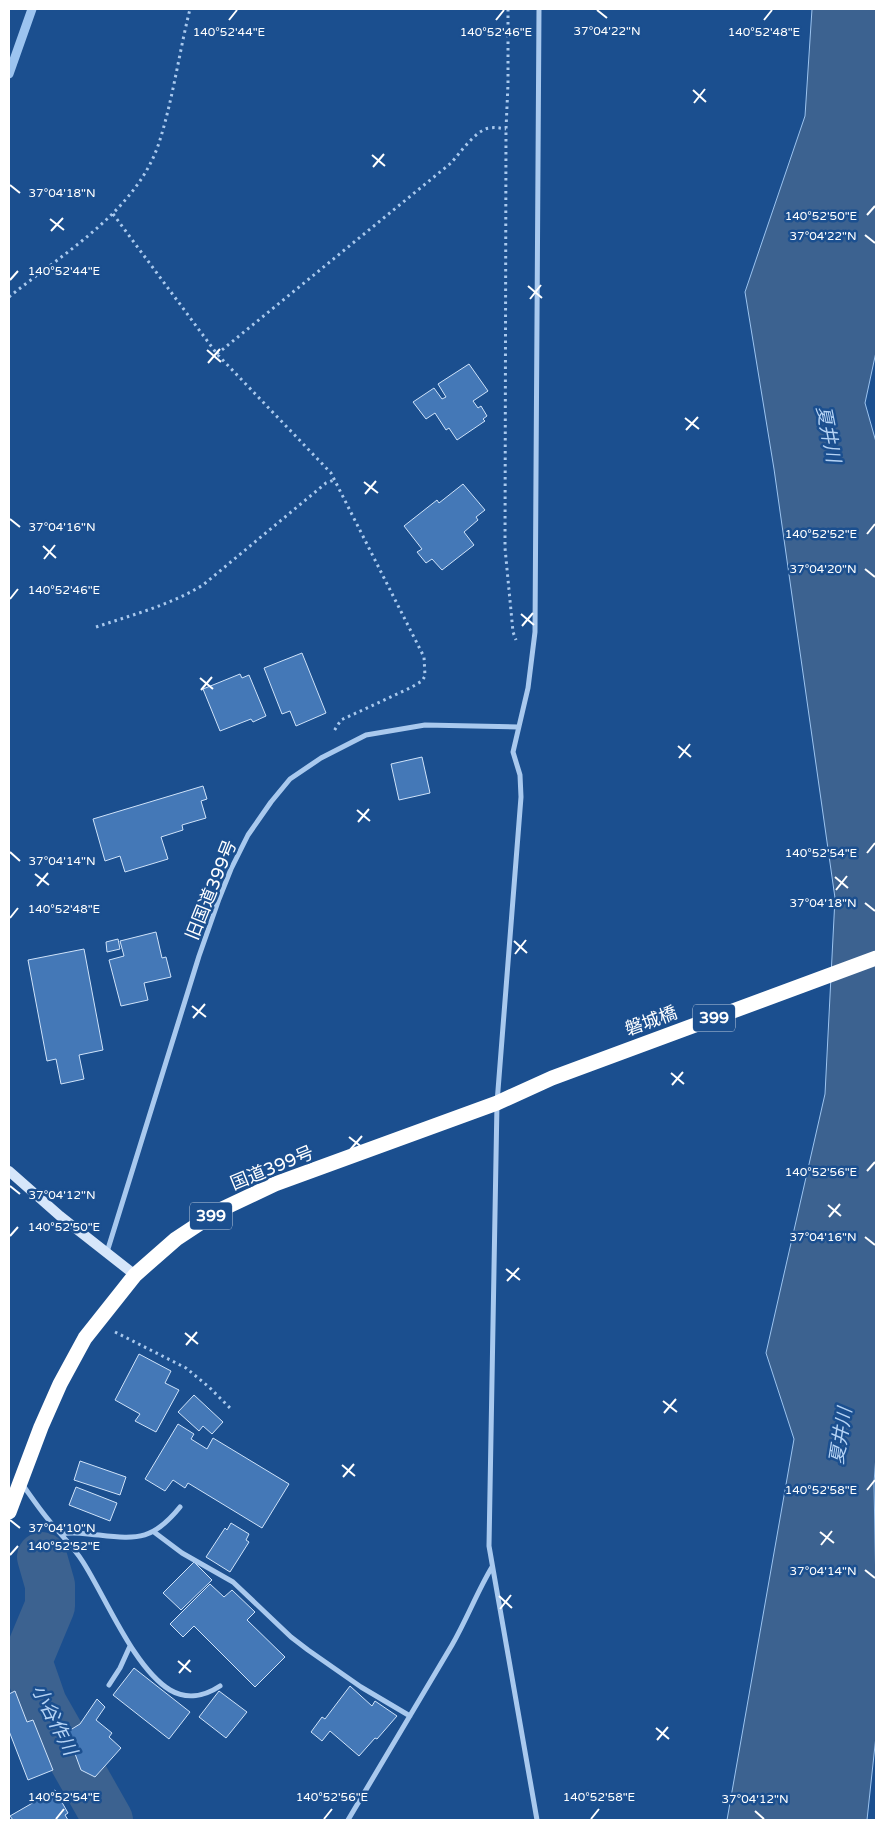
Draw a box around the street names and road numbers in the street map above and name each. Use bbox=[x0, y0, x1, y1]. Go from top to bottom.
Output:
street label: 旧国道399号 bbox=[181, 837, 241, 943]
street label: 磐城橋 bbox=[622, 1001, 680, 1041]
road number: 399 bbox=[693, 1004, 735, 1032]
street label: 国道399号 bbox=[227, 1141, 317, 1195]
road number: 399 bbox=[190, 1202, 232, 1230]

